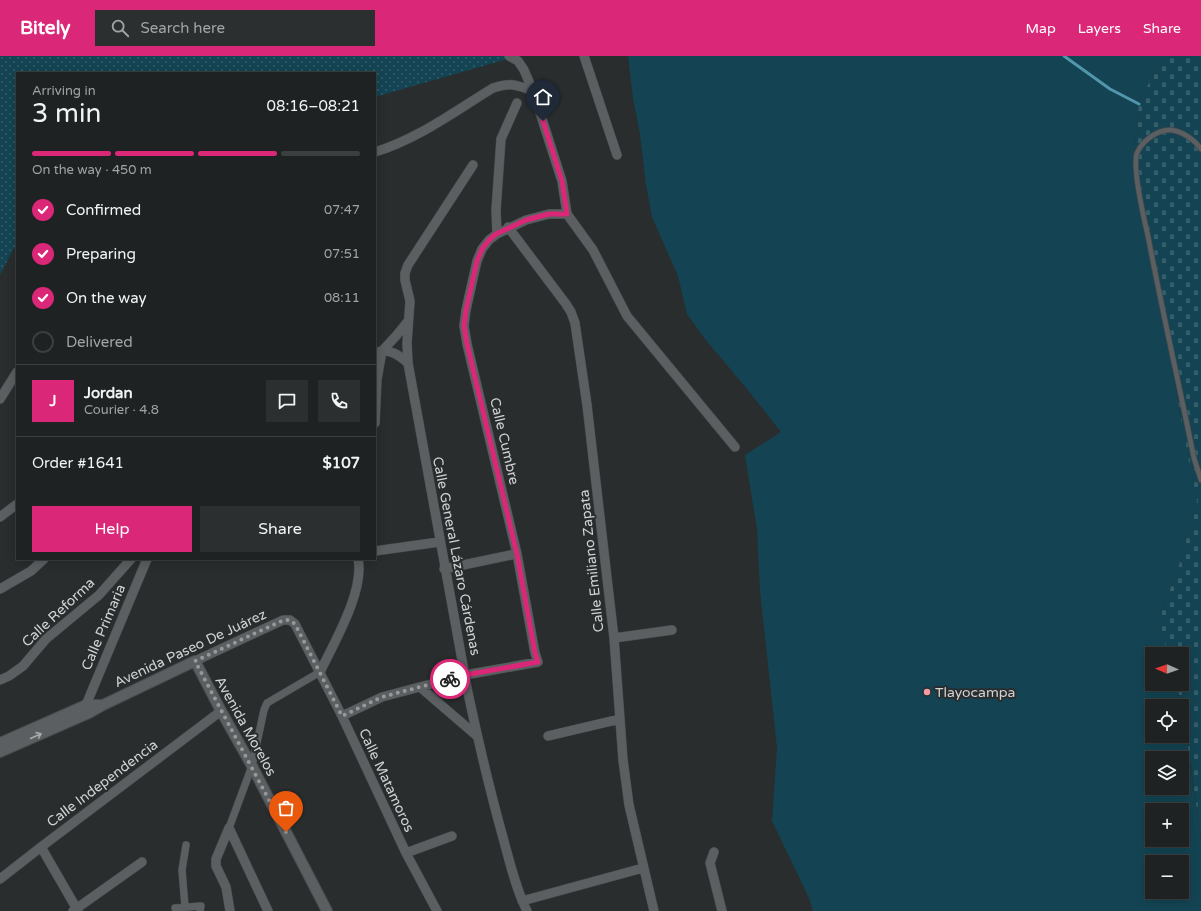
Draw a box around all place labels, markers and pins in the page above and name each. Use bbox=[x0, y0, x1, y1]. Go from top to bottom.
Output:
pin bbox=[526, 80, 560, 121]
place label: Tlayocampa bbox=[935, 684, 1016, 701]
marker: Tlayocampa bbox=[922, 687, 932, 697]
pin bbox=[269, 791, 303, 832]

